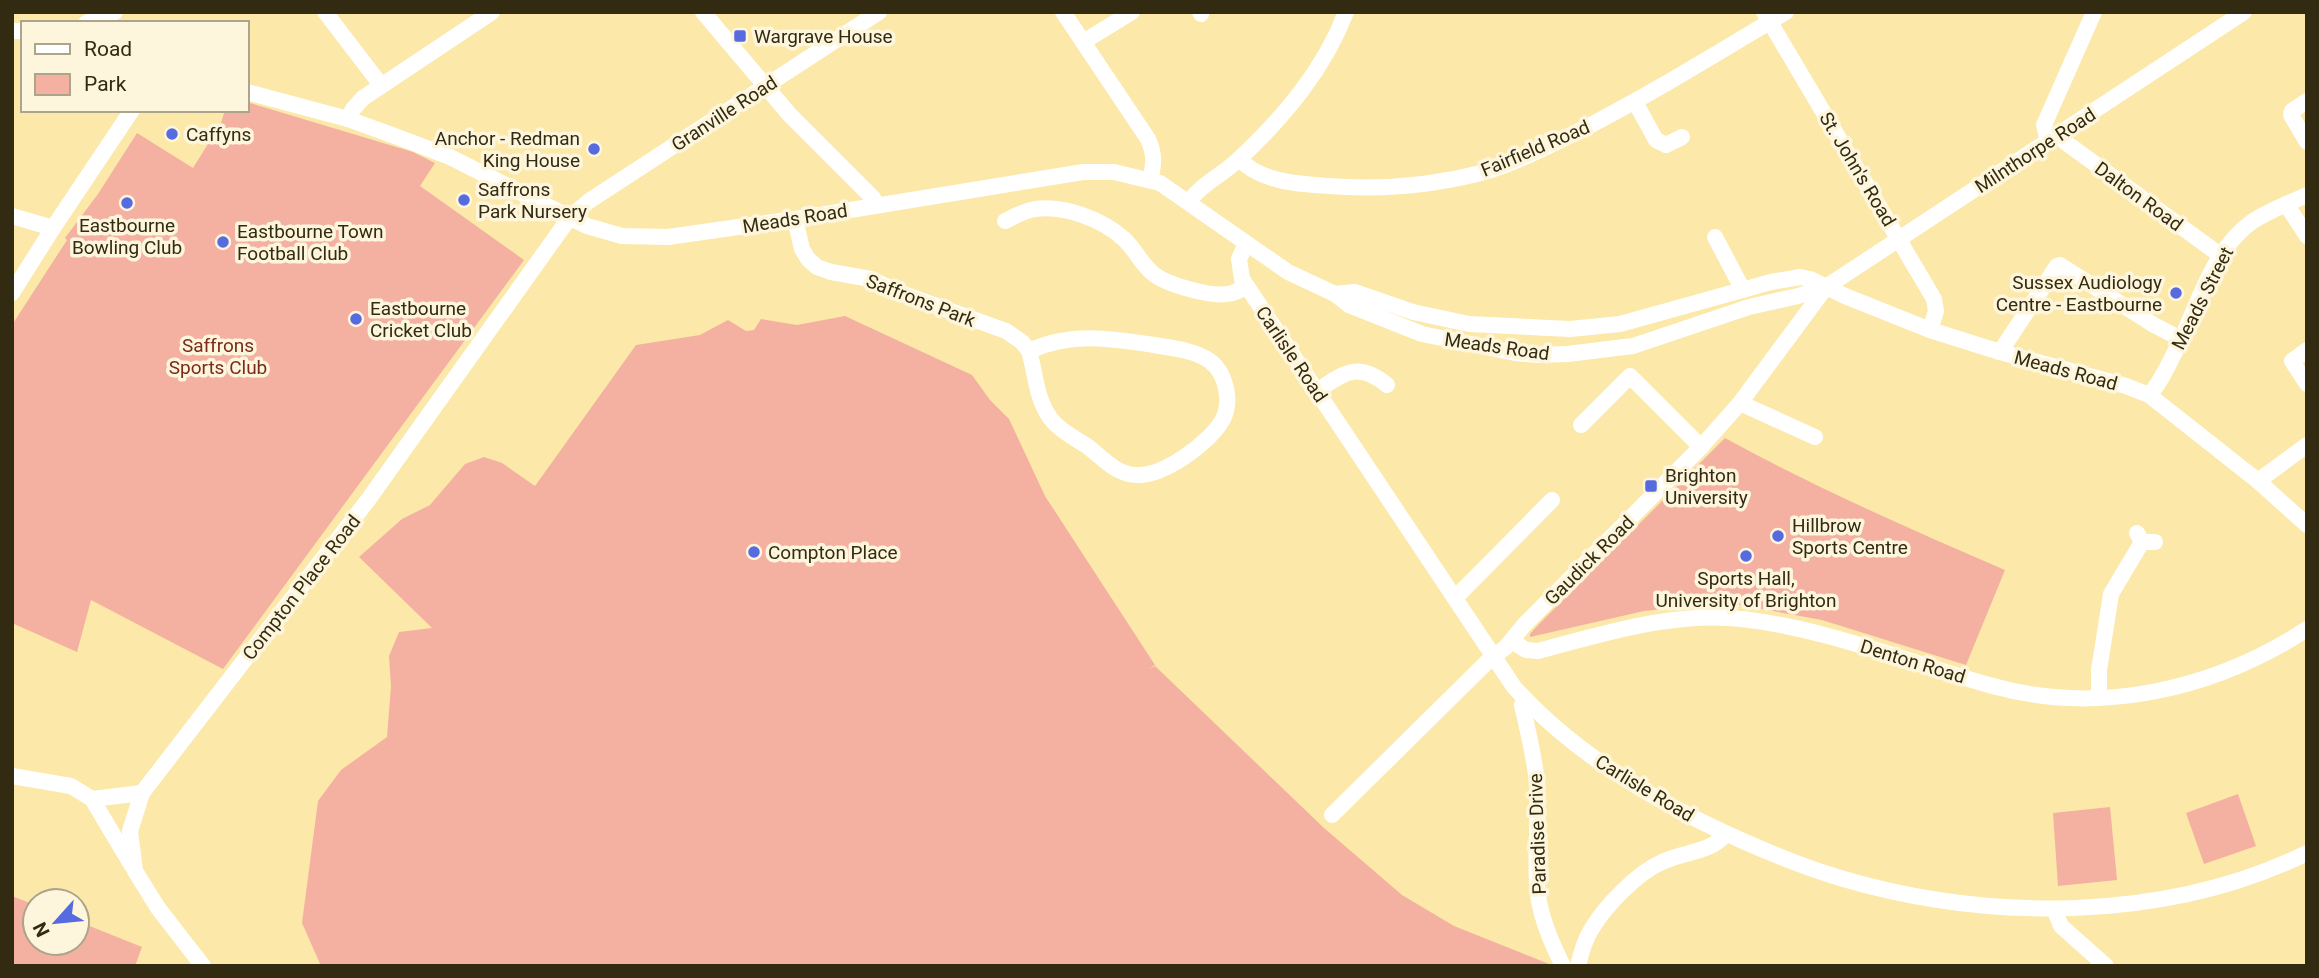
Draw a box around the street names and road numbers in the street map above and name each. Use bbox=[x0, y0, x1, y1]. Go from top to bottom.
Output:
street label: Granville Road bbox=[667, 71, 781, 156]
street label: Milnthorpe Road bbox=[1971, 103, 2100, 198]
street label: St. John's Road bbox=[1814, 108, 1901, 231]
street label: Fairfield Road bbox=[1477, 115, 1593, 182]
street label: Dalton Road bbox=[2090, 157, 2187, 236]
street label: Meads Road bbox=[741, 199, 849, 238]
street label: Meads Street bbox=[2167, 243, 2238, 354]
street label: Saffrons Park bbox=[863, 269, 979, 332]
street label: Carlisle Road bbox=[1251, 302, 1332, 407]
street label: Meads Road bbox=[1443, 328, 1551, 365]
street label: Meads Road bbox=[2012, 346, 2120, 395]
street label: Compton Place Road bbox=[238, 510, 365, 664]
street label: Gaudick Road bbox=[1540, 511, 1639, 610]
street label: Denton Road bbox=[1858, 635, 1968, 688]
street label: Carlisle Road bbox=[1591, 750, 1698, 827]
street label: Paradise Drive bbox=[1524, 773, 1551, 895]

